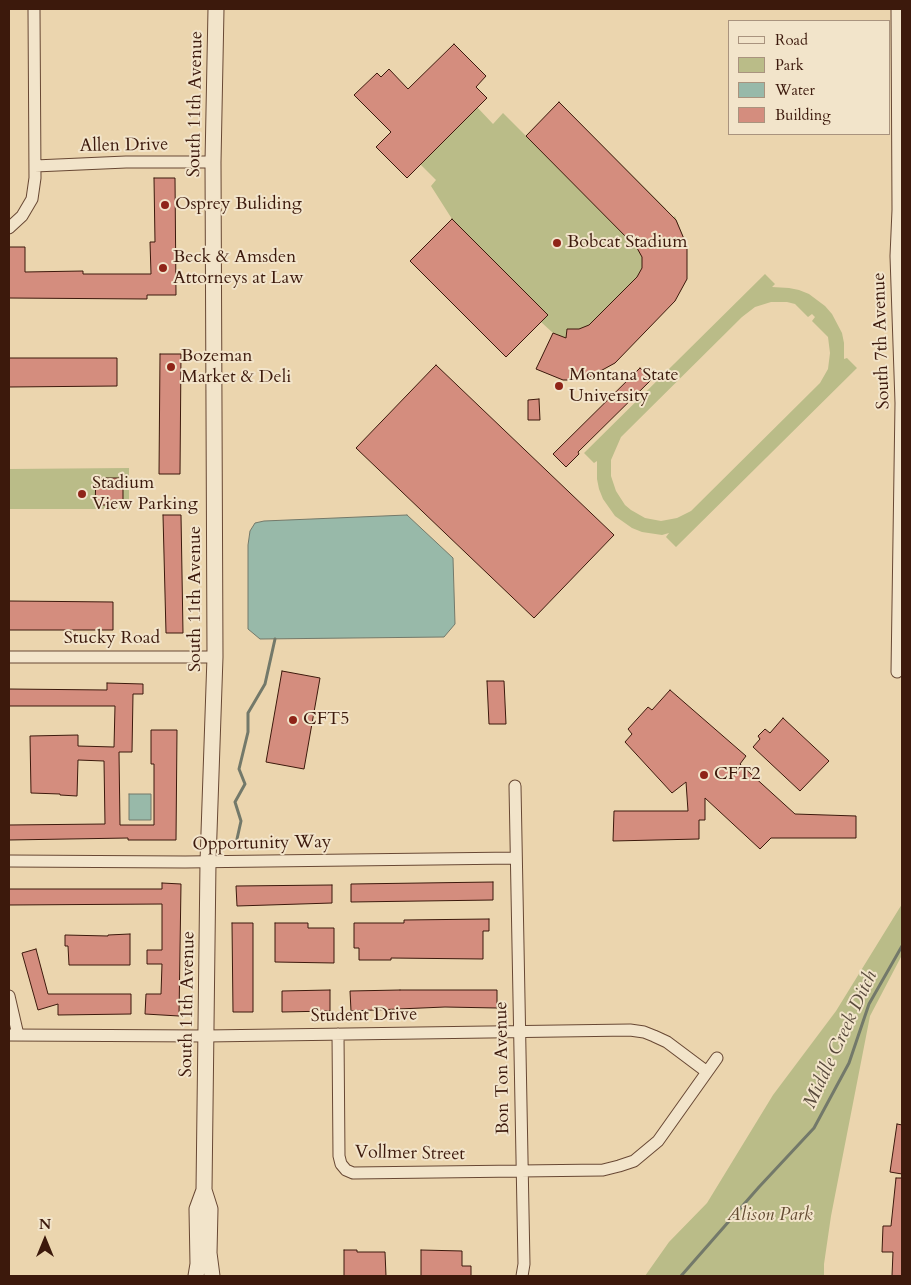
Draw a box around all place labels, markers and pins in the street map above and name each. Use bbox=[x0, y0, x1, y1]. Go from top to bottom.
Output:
place label: Osprey Buliding bbox=[175, 194, 302, 216]
marker: Osprey Buliding bbox=[159, 199, 171, 211]
place label: Bobcat Stadium bbox=[567, 232, 687, 254]
marker: Bobcat Stadium bbox=[551, 237, 563, 249]
place label: Beck & Amsden Attorneys at Law bbox=[173, 247, 304, 290]
marker: Beck & Amsden Attorneys at Law bbox=[157, 262, 169, 274]
place label: Bozeman Market & Deli bbox=[181, 346, 291, 388]
marker: Bozeman Market & Deli bbox=[165, 361, 177, 373]
place label: Montana State University bbox=[569, 365, 679, 408]
marker: Montana State University bbox=[553, 380, 565, 392]
place label: Stadium View Parking bbox=[92, 473, 198, 516]
marker: Stadium View Parking bbox=[76, 488, 88, 500]
place label: CFT5 bbox=[303, 709, 349, 731]
marker: CFT5 bbox=[287, 714, 299, 726]
place label: CFT2 bbox=[714, 764, 760, 786]
marker: CFT2 bbox=[698, 769, 710, 781]

